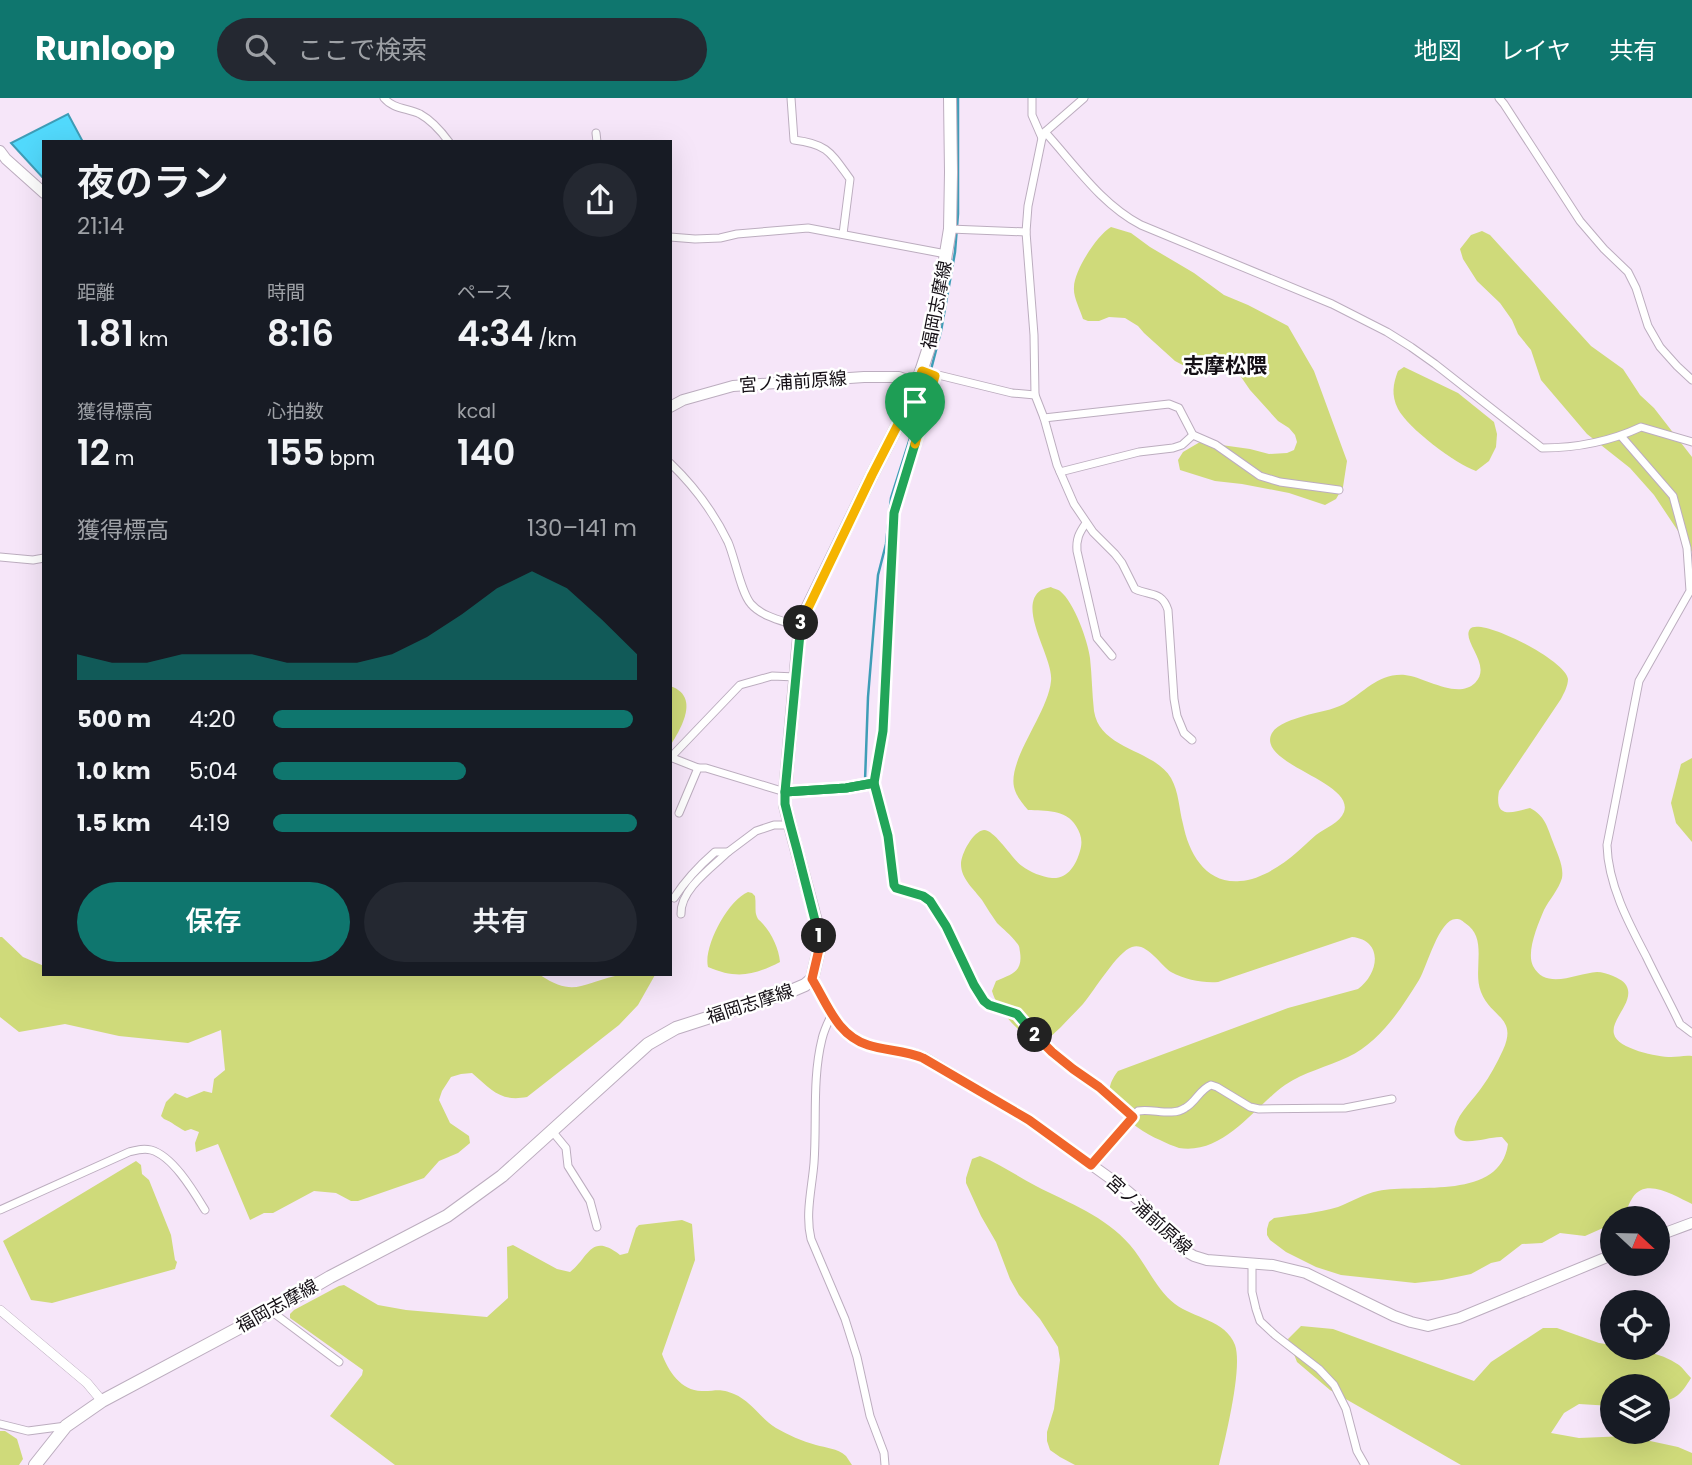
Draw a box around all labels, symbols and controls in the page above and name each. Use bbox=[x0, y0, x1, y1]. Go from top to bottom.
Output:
search box bbox=[217, 18, 707, 81]
text: Runloop bbox=[35, 25, 175, 72]
icon: search bbox=[241, 30, 279, 68]
text: ここで検索 bbox=[297, 32, 427, 68]
text: 地図 bbox=[1414, 34, 1462, 67]
text: レイヤ bbox=[1500, 34, 1571, 67]
text: 共有 bbox=[1609, 34, 1657, 67]
text: 夜のラン bbox=[77, 156, 229, 209]
button: share bbox=[563, 163, 637, 237]
text: 21:14 bbox=[77, 210, 124, 242]
street label: 福岡志摩線 bbox=[916, 258, 957, 351]
text: 距離 bbox=[77, 279, 115, 306]
text: 時間 bbox=[267, 279, 305, 306]
text: ペース bbox=[457, 279, 513, 306]
text: 1.81 bbox=[77, 309, 134, 358]
text: 8:16 bbox=[267, 309, 334, 358]
text: 4:34 bbox=[457, 309, 533, 358]
text: km bbox=[134, 326, 168, 353]
text: /km bbox=[533, 326, 577, 353]
district label: 志摩松隈 bbox=[1183, 351, 1267, 380]
street label: 宮ノ浦前原線 bbox=[738, 365, 848, 398]
pin bbox=[885, 372, 945, 444]
icon: arrive bbox=[896, 383, 934, 421]
text: 獲得標高 bbox=[77, 398, 153, 425]
text: 心拍数 bbox=[267, 398, 324, 425]
text: kcal bbox=[457, 398, 496, 425]
text: 12 bbox=[77, 428, 110, 477]
text: 155 bbox=[267, 428, 325, 477]
text: 140 bbox=[457, 428, 515, 477]
text: m bbox=[110, 445, 134, 472]
text: bpm bbox=[325, 445, 375, 472]
text: 130–141 m bbox=[527, 512, 637, 544]
text: 獲得標高 bbox=[77, 514, 169, 546]
pin: 3 bbox=[784, 606, 818, 640]
text: 3 bbox=[795, 609, 806, 636]
text: 500 m bbox=[77, 703, 151, 735]
text: 4:20 bbox=[189, 703, 236, 735]
text: 1.0 km bbox=[77, 755, 151, 787]
text: 5:04 bbox=[189, 755, 237, 787]
text: 1.5 km bbox=[77, 807, 151, 839]
text: 4:19 bbox=[189, 807, 230, 839]
button: 保存 bbox=[77, 882, 350, 962]
button: 共有 bbox=[364, 882, 637, 962]
pin: 1 bbox=[802, 918, 836, 954]
text: 1 bbox=[815, 922, 822, 949]
street label: 福岡志摩線 bbox=[703, 978, 797, 1029]
pin: 2 bbox=[1018, 1018, 1052, 1052]
text: 2 bbox=[1029, 1021, 1040, 1048]
street label: 宮ノ浦前原線 bbox=[1101, 1169, 1198, 1260]
north arrow bbox=[1600, 1206, 1670, 1276]
map controls bbox=[1600, 1206, 1670, 1444]
street label: 福岡志摩線 bbox=[231, 1273, 322, 1338]
button: locate bbox=[1600, 1290, 1670, 1360]
button: layers bbox=[1600, 1374, 1670, 1444]

